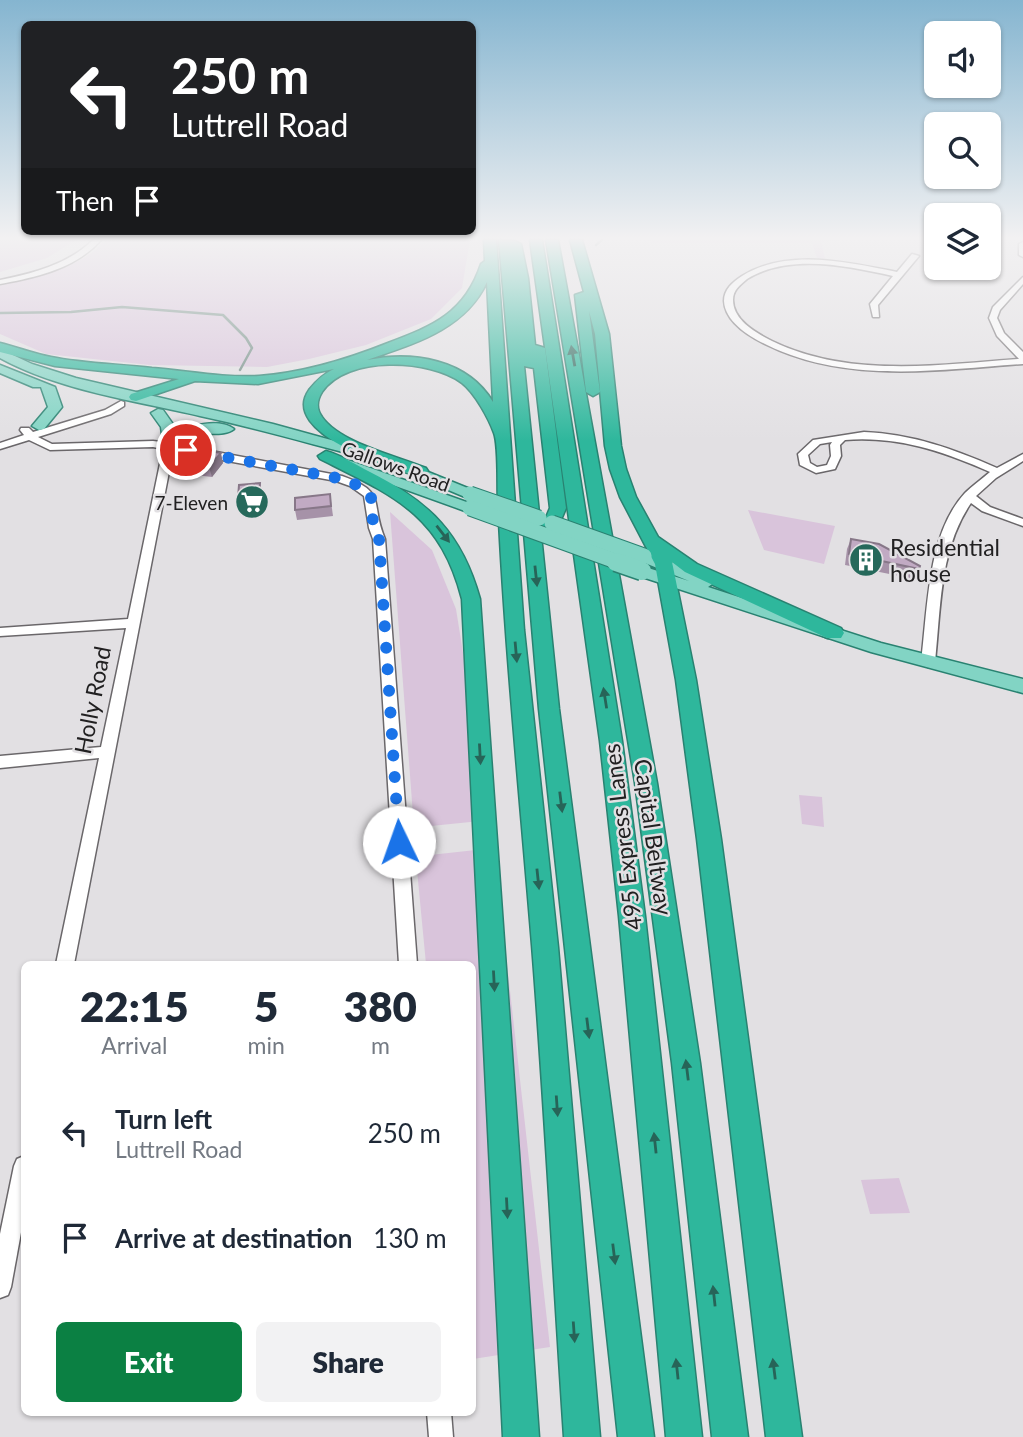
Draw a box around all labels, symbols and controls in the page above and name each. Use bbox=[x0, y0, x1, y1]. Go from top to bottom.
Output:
map controls bbox=[924, 21, 1001, 280]
button: sound bbox=[924, 21, 1001, 98]
text: 250 m bbox=[171, 46, 309, 104]
icon: left bbox=[56, 49, 147, 140]
text: Luttrell Road bbox=[171, 105, 348, 144]
button: search bbox=[924, 112, 1001, 189]
icon: arrive bbox=[128, 182, 166, 220]
text: Then bbox=[56, 185, 114, 217]
button: layers bbox=[924, 203, 1001, 280]
one-way arrow bbox=[567, 345, 578, 367]
pin bbox=[156, 420, 216, 480]
icon: arrive bbox=[167, 431, 205, 469]
street label: Gallows Road bbox=[339, 436, 453, 496]
supermarket icon: 7-Eleven bbox=[233, 483, 271, 521]
place label: 7-Eleven bbox=[155, 491, 228, 514]
one-way arrow bbox=[435, 524, 450, 542]
place label: Residential house bbox=[890, 533, 1000, 587]
building icon: Residential house bbox=[847, 541, 885, 579]
one-way arrow bbox=[531, 565, 542, 587]
one-way arrow bbox=[511, 642, 522, 664]
street label: Holly Road bbox=[68, 644, 116, 756]
one-way arrow bbox=[599, 686, 610, 708]
street label: 495 Express Lanes bbox=[597, 742, 647, 932]
one-way arrow bbox=[475, 743, 486, 765]
street label: Capital Beltway bbox=[629, 757, 679, 917]
one-way arrow bbox=[555, 792, 566, 814]
position arrow bbox=[362, 805, 436, 879]
one-way arrow bbox=[533, 868, 544, 890]
one-way arrow bbox=[488, 970, 499, 992]
text: 22:15 bbox=[80, 981, 189, 1031]
text: 5 bbox=[254, 981, 278, 1031]
text: 380 bbox=[344, 981, 417, 1031]
one-way arrow bbox=[582, 1017, 593, 1039]
text: Arrival bbox=[101, 1031, 167, 1059]
text: min bbox=[248, 1031, 285, 1059]
text: m bbox=[371, 1031, 390, 1059]
one-way arrow bbox=[682, 1059, 693, 1081]
one-way arrow bbox=[552, 1095, 563, 1117]
text: Turn left bbox=[115, 1103, 212, 1135]
icon: left bbox=[56, 1114, 94, 1152]
text: 250 m bbox=[368, 1117, 441, 1149]
one-way arrow bbox=[649, 1132, 660, 1154]
text: Luttrell Road bbox=[115, 1135, 243, 1163]
one-way arrow bbox=[502, 1197, 513, 1219]
icon: arrive bbox=[56, 1219, 94, 1257]
text: Arrive at destination bbox=[115, 1222, 352, 1254]
text: 130 m bbox=[373, 1222, 447, 1254]
one-way arrow bbox=[609, 1243, 620, 1265]
one-way arrow bbox=[708, 1285, 719, 1307]
button: Exit bbox=[56, 1322, 242, 1402]
button: Share bbox=[256, 1322, 441, 1402]
one-way arrow bbox=[569, 1322, 580, 1344]
one-way arrow bbox=[671, 1358, 682, 1380]
one-way arrow bbox=[768, 1358, 779, 1380]

